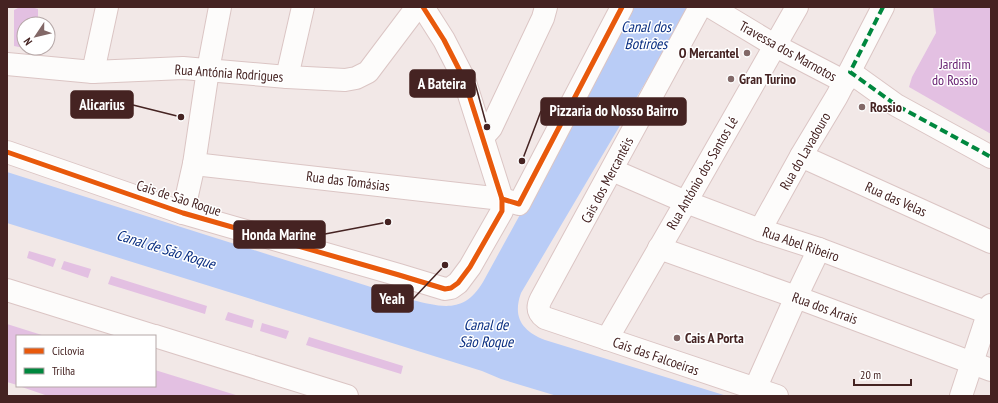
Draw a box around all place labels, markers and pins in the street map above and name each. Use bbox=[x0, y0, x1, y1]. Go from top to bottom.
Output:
place label: O Mercantel bbox=[679, 44, 740, 62]
marker: O Mercantel bbox=[742, 48, 752, 58]
callout: A Bateira bbox=[410, 70, 475, 97]
place label: Gran Turino bbox=[739, 70, 796, 88]
marker: Gran Turino bbox=[726, 74, 736, 84]
callout: Alicarius bbox=[71, 91, 133, 118]
callout: Pizzaria do Nosso Bairro bbox=[541, 98, 686, 125]
place label: Rossio bbox=[870, 98, 902, 116]
marker: Rossio bbox=[857, 102, 867, 112]
callout: Honda Marine bbox=[234, 221, 325, 248]
callout: Yeah bbox=[372, 285, 413, 312]
place label: Cais A Porta bbox=[685, 329, 744, 347]
marker: Cais A Porta bbox=[672, 333, 682, 343]

